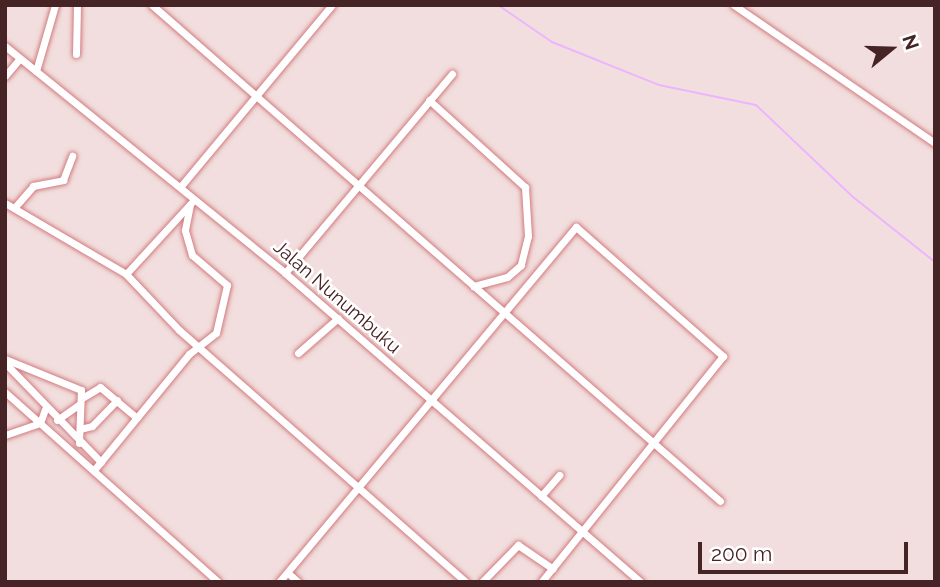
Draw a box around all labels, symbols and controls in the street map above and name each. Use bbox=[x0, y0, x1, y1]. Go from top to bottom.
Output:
north arrow bbox=[856, 14, 926, 84]
text: N bbox=[898, 32, 924, 53]
street label: Jalan Nunumbuku bbox=[269, 236, 405, 358]
scale bar bbox=[702, 528, 912, 572]
text: 200 m bbox=[711, 541, 772, 566]

